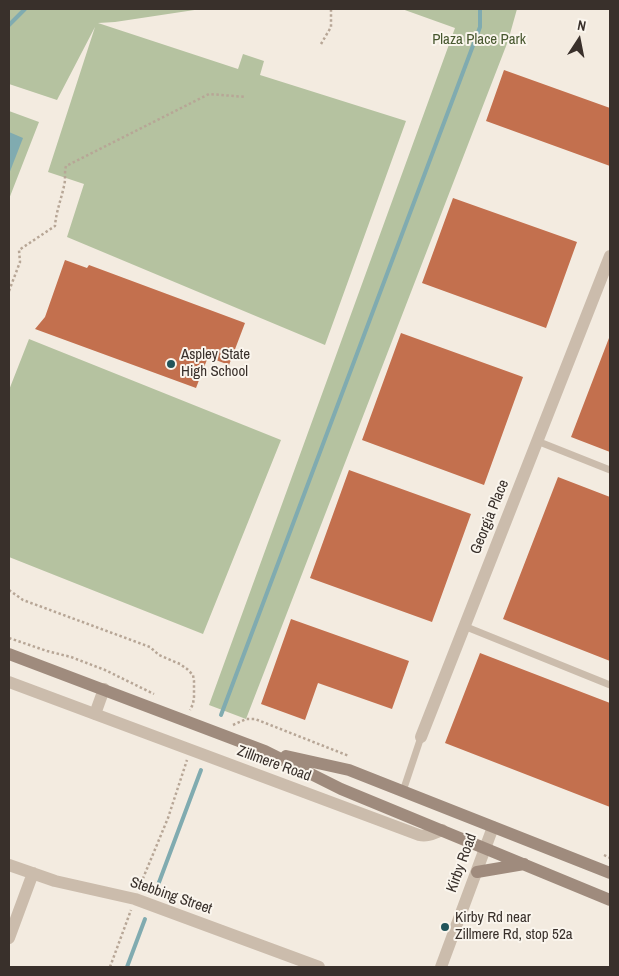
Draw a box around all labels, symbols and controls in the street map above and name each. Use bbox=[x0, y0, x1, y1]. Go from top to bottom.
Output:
north arrow bbox=[554, 15, 604, 65]
text: N bbox=[576, 16, 588, 35]
park label: Plaza Place Park bbox=[432, 31, 526, 49]
place label: Aspley State High School bbox=[181, 346, 250, 381]
marker: Aspley State High School bbox=[165, 358, 177, 370]
street label: Georgia Place bbox=[467, 477, 513, 557]
street label: Zillmere Road bbox=[235, 742, 313, 786]
street label: Kirby Road bbox=[443, 831, 481, 895]
street label: Stebbing Street bbox=[128, 874, 214, 918]
place label: Kirby Rd near Zillmere Rd, stop 52a bbox=[455, 909, 573, 944]
marker: Kirby Rd near Zillmere Rd, stop 52a bbox=[439, 921, 451, 933]

